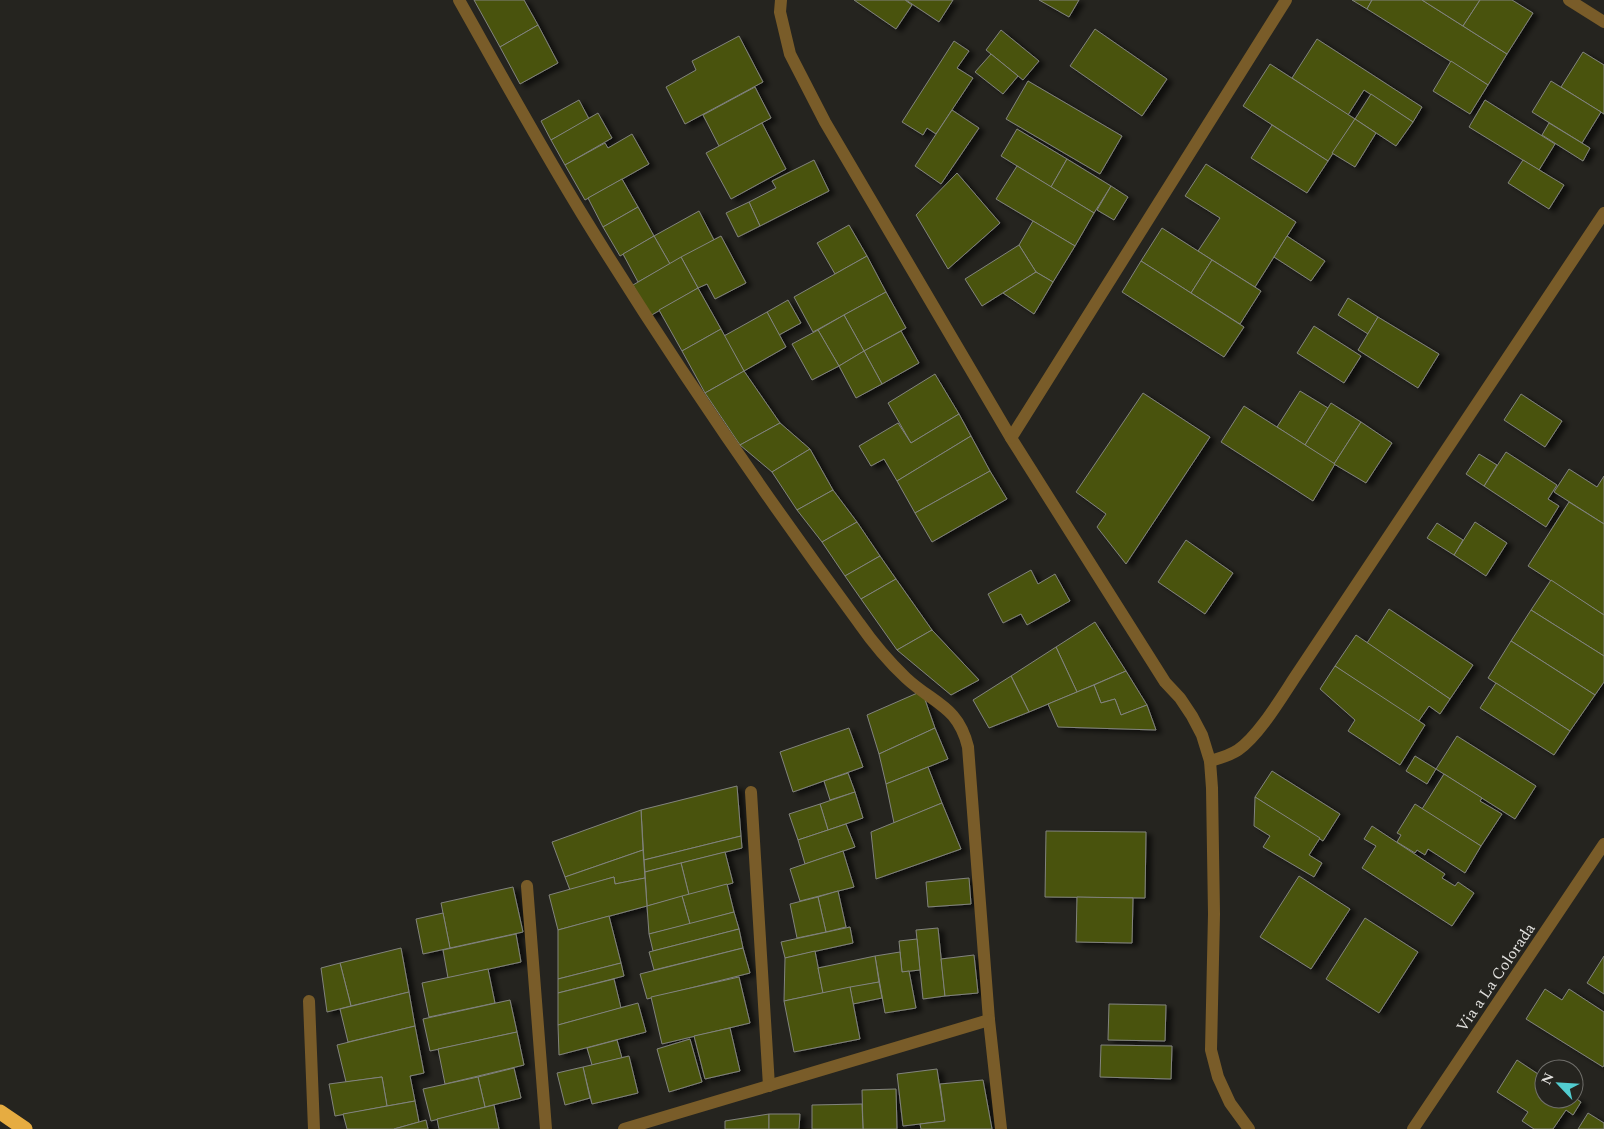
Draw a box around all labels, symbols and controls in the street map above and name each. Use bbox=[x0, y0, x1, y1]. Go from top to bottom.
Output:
street label: Via a La Colorada bbox=[1450, 918, 1541, 1037]
north arrow bbox=[1534, 1059, 1584, 1109]
text: N bbox=[1536, 1069, 1560, 1088]

